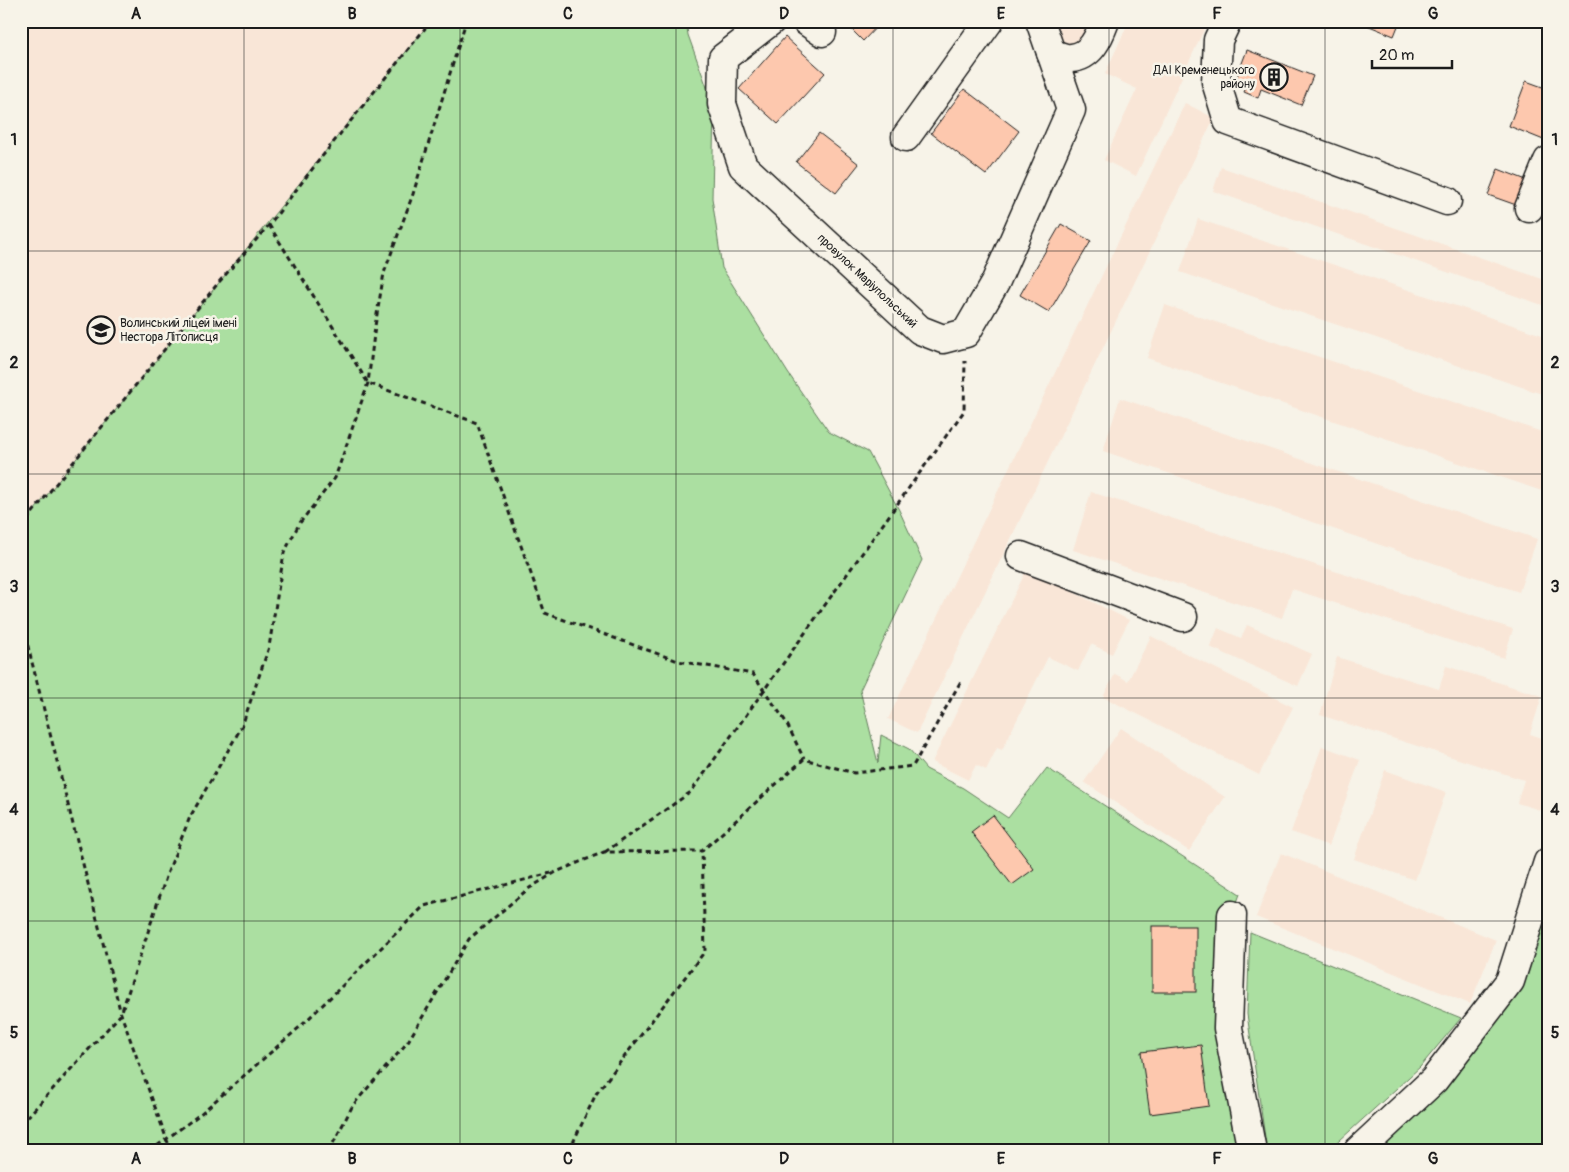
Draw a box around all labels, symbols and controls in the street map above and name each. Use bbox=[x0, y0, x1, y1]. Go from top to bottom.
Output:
text: A bbox=[131, 4, 142, 24]
text: B bbox=[347, 4, 357, 24]
text: C bbox=[563, 4, 573, 24]
text: D bbox=[779, 4, 789, 24]
text: E bbox=[997, 4, 1006, 24]
text: F bbox=[1212, 4, 1222, 24]
text: G bbox=[1428, 4, 1439, 24]
scale bar bbox=[1372, 38, 1452, 70]
text: 20 m bbox=[1379, 46, 1414, 65]
building icon: ДАІ Кременецького району bbox=[1259, 62, 1289, 92]
place label: ДАІ Кременецького району bbox=[1153, 63, 1256, 92]
text: 1 bbox=[11, 130, 17, 150]
text: 1 bbox=[1552, 130, 1558, 150]
street label: провулок Маріупольський bbox=[814, 231, 920, 331]
school or university icon: Волинський ліцей імені Нестора Літописця bbox=[86, 315, 116, 345]
place label: Волинський ліцей імені Нестора Літописця bbox=[120, 316, 237, 345]
text: 2 bbox=[10, 353, 19, 373]
text: 2 bbox=[1551, 353, 1560, 373]
text: 3 bbox=[10, 577, 19, 597]
text: 3 bbox=[1551, 577, 1560, 597]
text: 4 bbox=[9, 800, 19, 820]
text: 4 bbox=[1550, 800, 1560, 820]
text: 5 bbox=[10, 1023, 19, 1043]
text: 5 bbox=[1551, 1023, 1560, 1043]
text: A bbox=[131, 1149, 142, 1169]
text: B bbox=[347, 1149, 357, 1169]
text: C bbox=[563, 1149, 573, 1169]
text: D bbox=[779, 1149, 789, 1169]
text: E bbox=[997, 1149, 1006, 1169]
text: F bbox=[1212, 1149, 1222, 1169]
text: G bbox=[1428, 1149, 1439, 1169]

